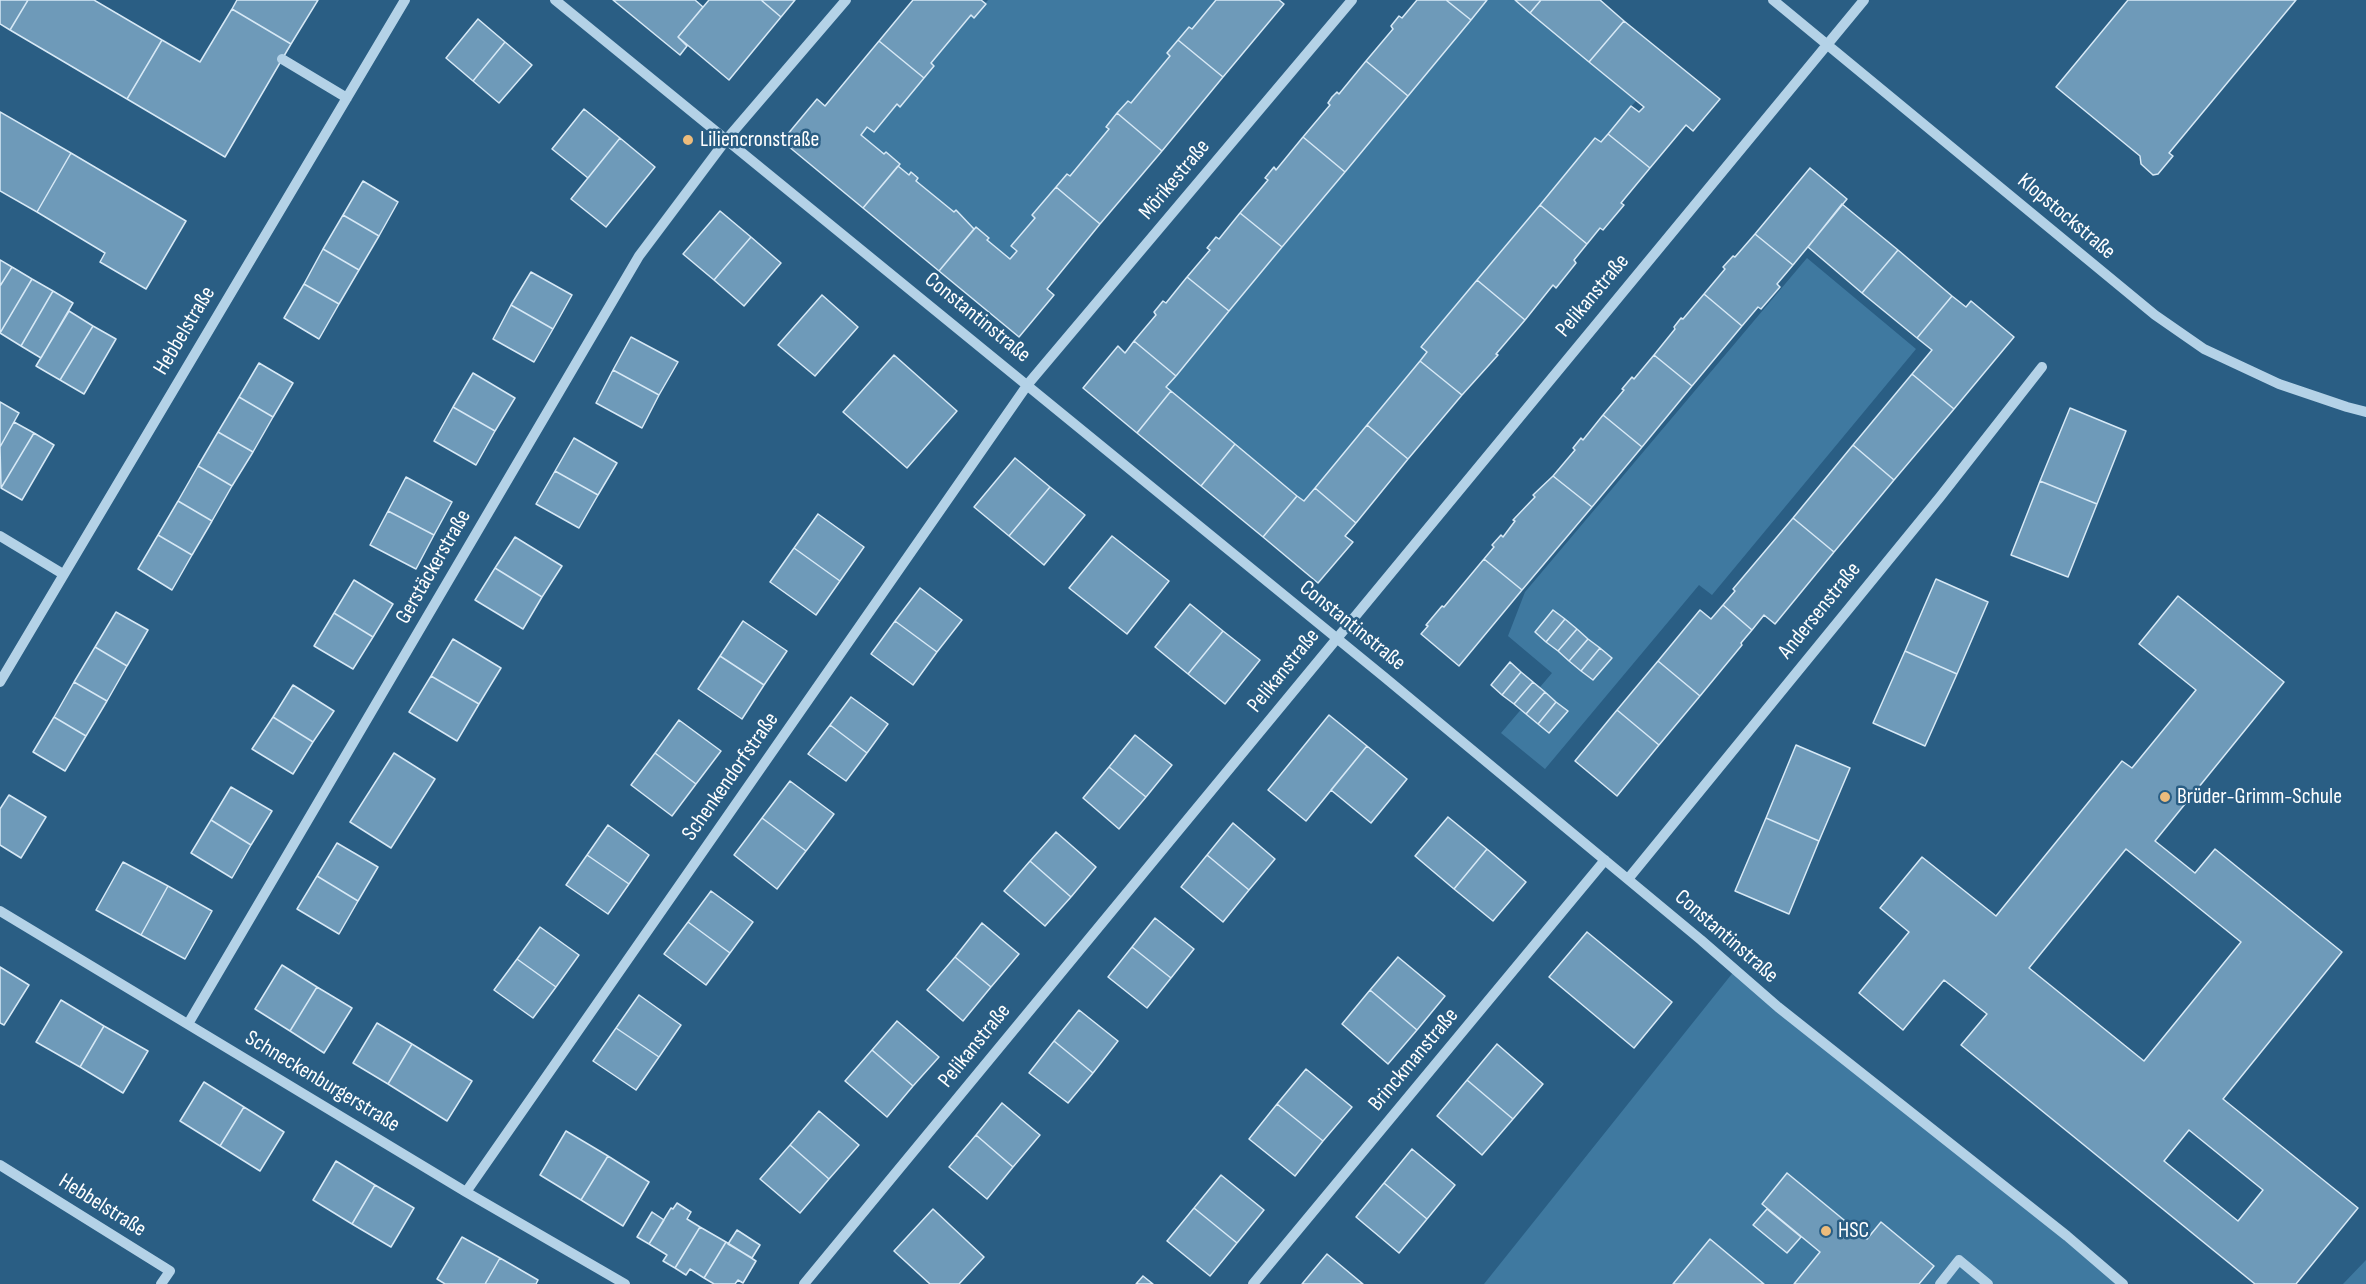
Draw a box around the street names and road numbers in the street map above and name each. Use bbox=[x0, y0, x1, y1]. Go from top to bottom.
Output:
street label: Mörikestraße bbox=[1134, 135, 1216, 225]
street label: Klopstockstraße bbox=[2012, 168, 2120, 266]
street label: Pelikanstraße bbox=[1551, 249, 1635, 343]
street label: Constantinstraße bbox=[919, 267, 1035, 369]
street label: Hebbelstraße bbox=[148, 282, 222, 380]
street label: Gerstäckerstraße bbox=[391, 505, 477, 629]
street label: Andersenstraße bbox=[1773, 557, 1867, 665]
street label: Constantinstraße bbox=[1294, 575, 1410, 677]
street label: Pelikanstraße bbox=[1242, 624, 1326, 718]
street label: Schenkendorfstraße bbox=[677, 708, 785, 846]
street label: Constantinstraße bbox=[1669, 885, 1783, 989]
street label: Pelikanstraße bbox=[933, 999, 1017, 1093]
street label: Brinckmanstraße bbox=[1363, 1003, 1465, 1117]
street label: Schneckenburgerstraße bbox=[240, 1025, 404, 1139]
street label: Hebbelstraße bbox=[53, 1169, 151, 1243]

